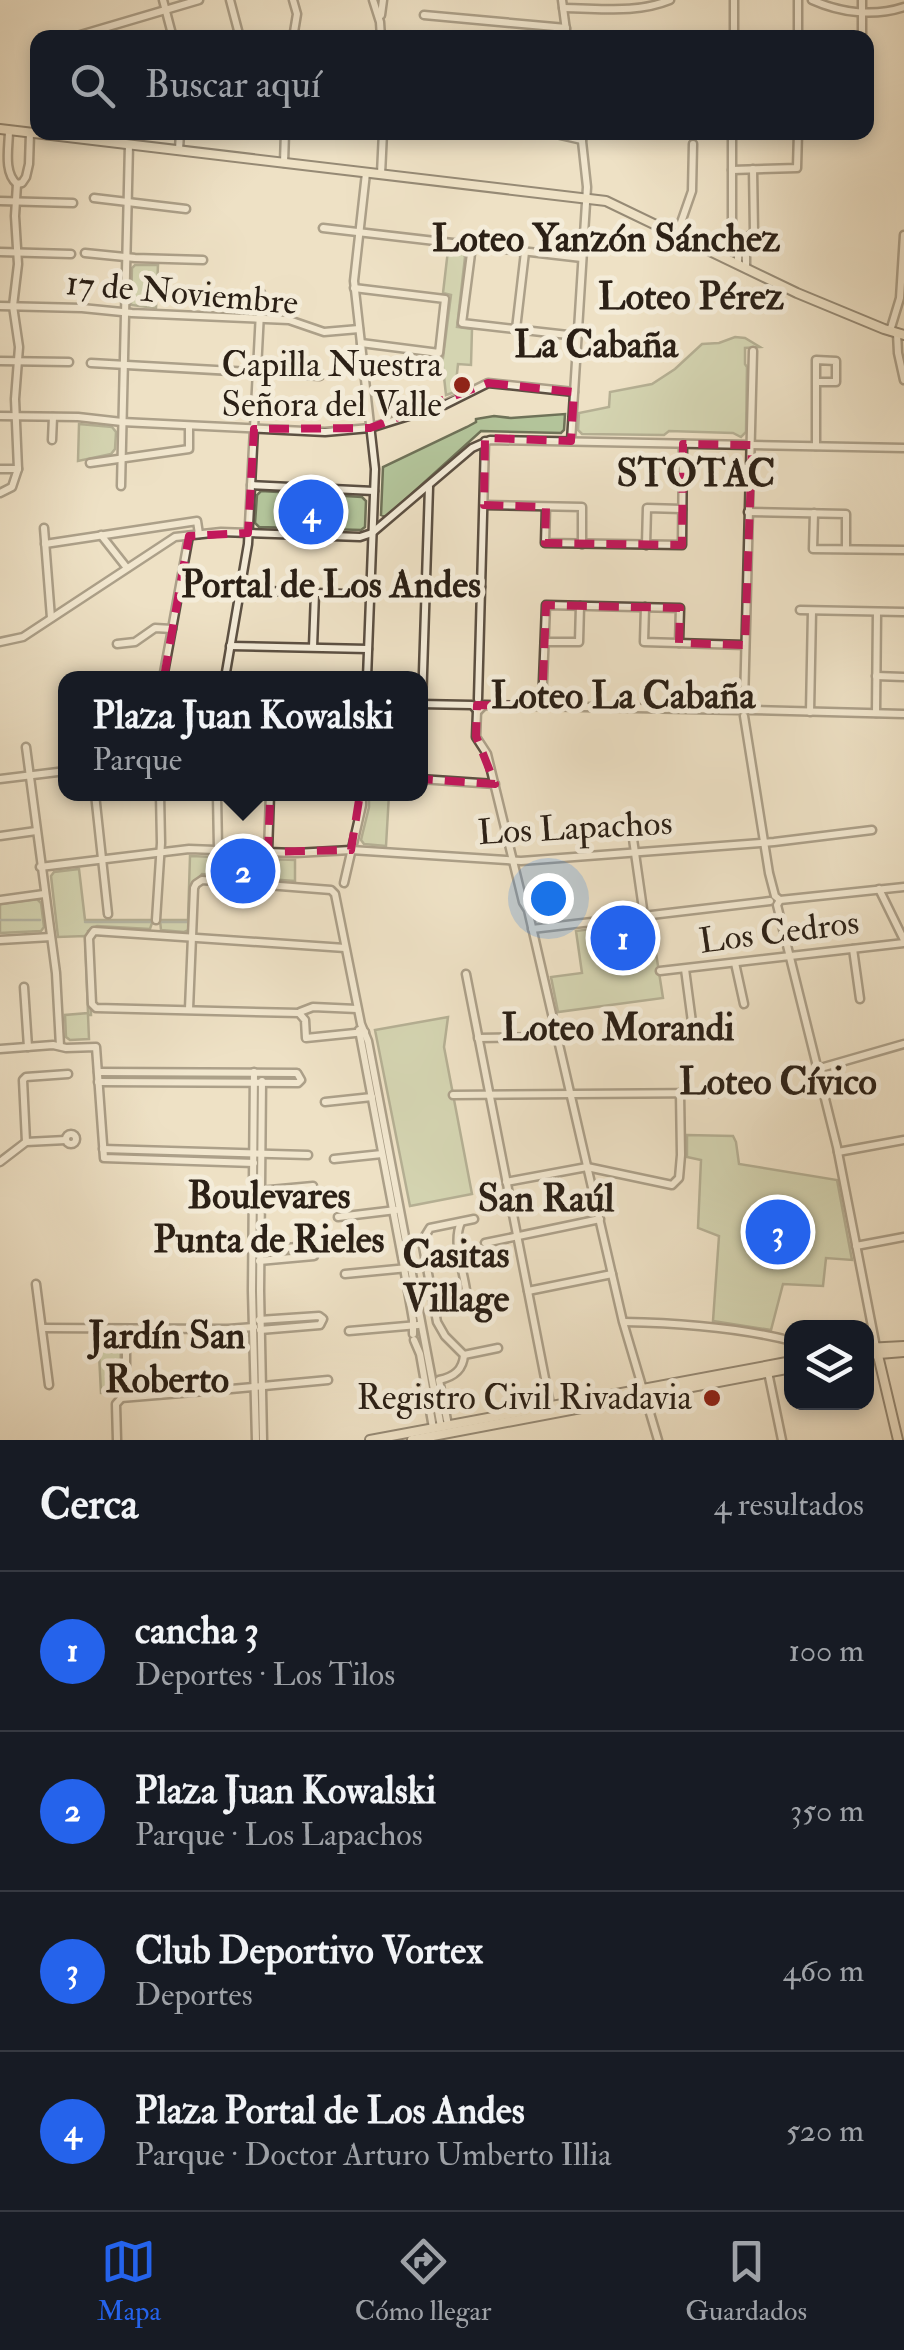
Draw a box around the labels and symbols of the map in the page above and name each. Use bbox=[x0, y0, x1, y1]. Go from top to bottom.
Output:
district label: Loteo Yanzón Sánchez bbox=[432, 215, 781, 263]
street label: 17 de Noviembre bbox=[64, 261, 300, 325]
district label: Loteo Pérez bbox=[598, 273, 785, 321]
district label: La Cabaña bbox=[514, 321, 679, 369]
place label: Capilla Nuestra Señora del Valle bbox=[221, 343, 443, 427]
marker: Capilla Nuestra Señora del Valle bbox=[451, 374, 473, 396]
district label: STOTAC bbox=[617, 450, 775, 498]
pin: 4 bbox=[278, 474, 344, 550]
district label: Portal de Los Andes bbox=[181, 561, 481, 609]
district label: Loteo La Cabaña bbox=[491, 672, 757, 720]
street label: Los Lapachos bbox=[477, 801, 673, 855]
pin: 2 bbox=[210, 834, 276, 908]
your location bbox=[523, 873, 574, 924]
pin: 1 bbox=[590, 900, 656, 976]
street label: Los Cedros bbox=[696, 900, 862, 964]
district label: Loteo Morandi bbox=[502, 1004, 734, 1052]
district label: Loteo Cívico bbox=[679, 1058, 877, 1106]
district label: Boulevares Punta de Rieles bbox=[153, 1172, 385, 1264]
district label: San Raúl bbox=[478, 1175, 615, 1223]
pin: 3 bbox=[746, 1194, 810, 1270]
district label: Casitas Village bbox=[402, 1231, 510, 1323]
district label: Jardín San Roberto bbox=[87, 1312, 246, 1404]
place label: Registro Civil Rivadavia bbox=[357, 1376, 693, 1420]
marker: Registro Civil Rivadavia bbox=[701, 1387, 723, 1409]

